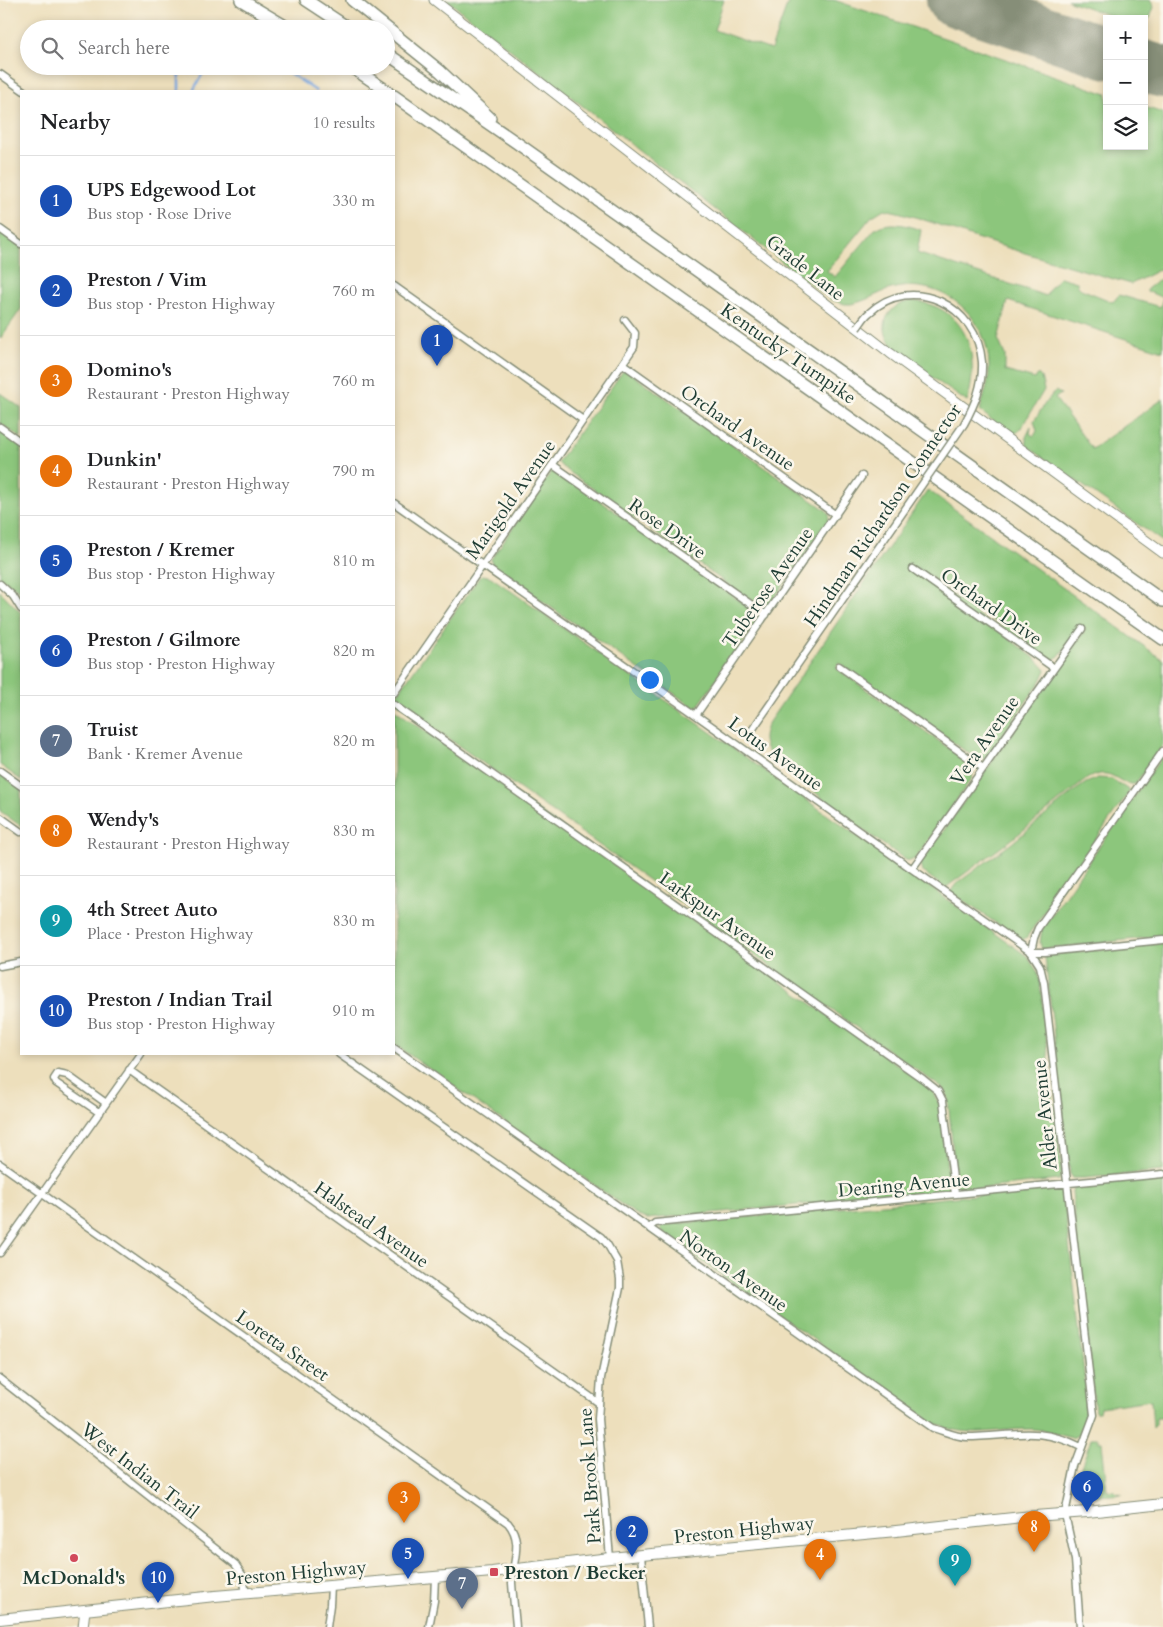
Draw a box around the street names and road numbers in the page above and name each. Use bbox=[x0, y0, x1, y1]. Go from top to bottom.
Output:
street label: Grade Lane bbox=[761, 229, 850, 307]
street label: Kentucky Turnpike bbox=[715, 297, 862, 410]
street label: Orchard Avenue bbox=[675, 379, 800, 477]
street label: Hindman Richardson Connector bbox=[798, 399, 968, 633]
street label: Marigold Avenue bbox=[460, 434, 562, 565]
street label: Rose Drive bbox=[623, 493, 712, 565]
street label: Tuberose Avenue bbox=[716, 522, 819, 653]
street label: Orchard Drive bbox=[935, 562, 1048, 652]
street label: Vera Avenue bbox=[944, 690, 1025, 791]
street label: Lotus Avenue bbox=[723, 711, 828, 797]
street label: Larkspur Avenue bbox=[654, 866, 781, 966]
street label: Alder Avenue bbox=[1026, 1058, 1064, 1171]
street label: Dearing Avenue bbox=[837, 1166, 971, 1204]
street label: Halstead Avenue bbox=[309, 1175, 434, 1274]
street label: Norton Avenue bbox=[674, 1224, 793, 1318]
street label: Loretta Street bbox=[231, 1304, 334, 1388]
street label: Park Brook Lane bbox=[572, 1407, 608, 1545]
street label: West Indian Trail bbox=[74, 1416, 204, 1525]
street label: Preston Highway bbox=[673, 1510, 816, 1550]
street label: Preston Highway bbox=[225, 1554, 368, 1592]

